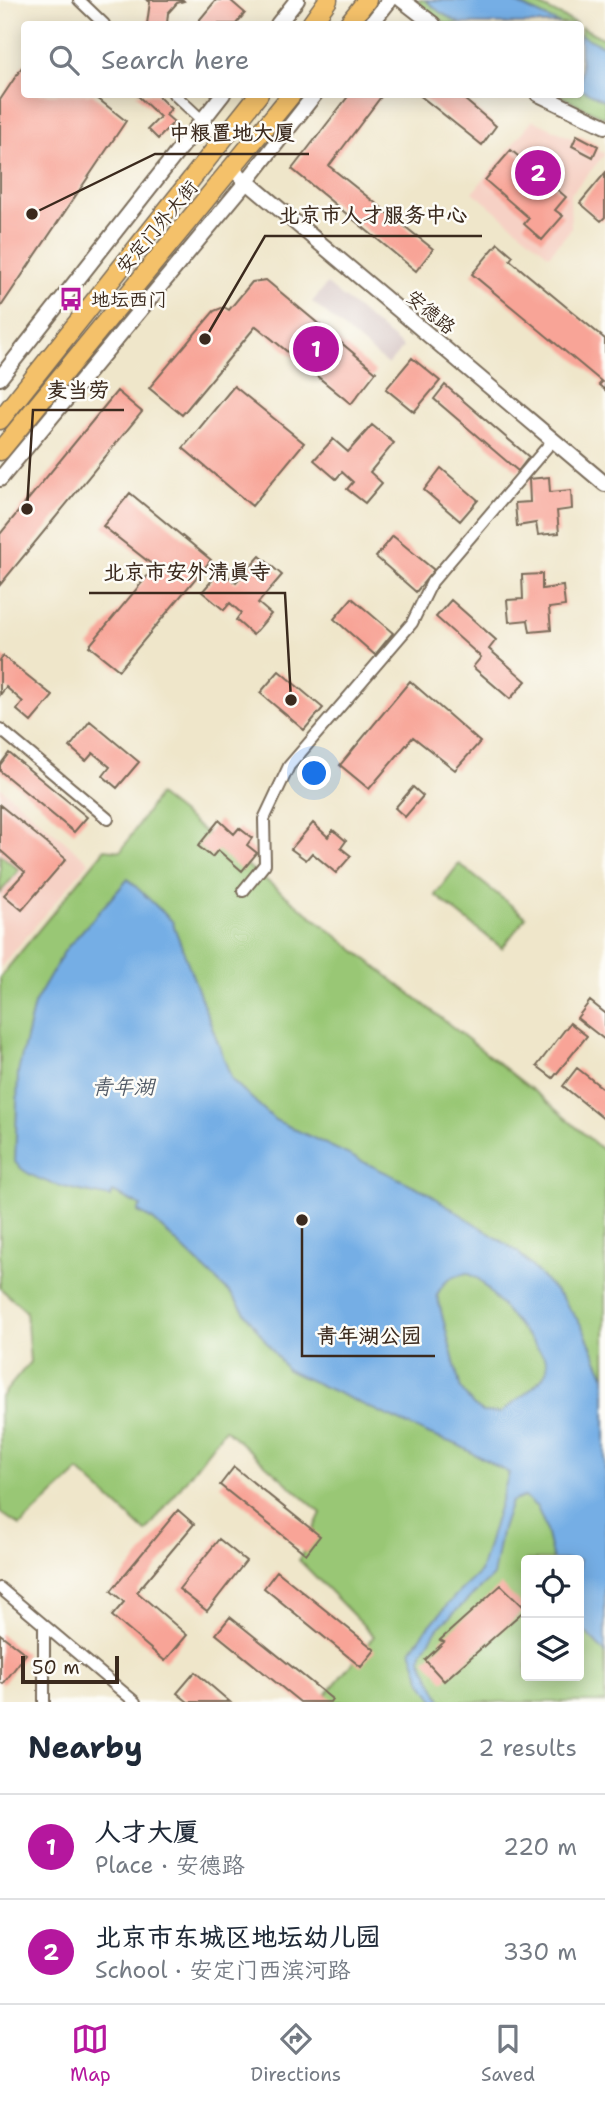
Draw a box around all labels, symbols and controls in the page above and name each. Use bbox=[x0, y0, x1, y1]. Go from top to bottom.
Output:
search box bbox=[21, 21, 584, 98]
icon: search bbox=[45, 41, 83, 79]
text: Search here bbox=[101, 42, 250, 77]
callout: 中粮置地大厦 bbox=[155, 112, 309, 154]
text: 中粮置地大厦 bbox=[169, 119, 295, 147]
pin: 2 bbox=[515, 147, 561, 199]
street label: 安定门外大街 bbox=[111, 175, 203, 279]
callout: 北京市人才服务中心 bbox=[265, 194, 482, 236]
text: 北京市人才服务中心 bbox=[279, 201, 468, 229]
street label: 安德路 bbox=[401, 284, 461, 340]
bus stop icon: 地坛西门 bbox=[57, 285, 85, 313]
place label: 地坛西门 bbox=[91, 287, 167, 312]
pin: 1 bbox=[293, 323, 339, 375]
callout: 麦当劳 bbox=[33, 368, 124, 410]
text: 麦当劳 bbox=[47, 376, 110, 404]
callout: 北京市安外清真寺 bbox=[89, 551, 285, 593]
text: 北京市安外清真寺 bbox=[103, 558, 271, 586]
your location bbox=[297, 756, 331, 790]
water label: 青年湖 bbox=[92, 1073, 156, 1101]
callout: 青年湖公园 bbox=[302, 1314, 435, 1356]
text: 青年湖公园 bbox=[317, 1322, 422, 1350]
map controls bbox=[521, 1555, 584, 1681]
button: locate bbox=[521, 1555, 584, 1618]
button: layers bbox=[521, 1618, 584, 1681]
scale bar bbox=[21, 1653, 119, 1685]
text: 50 m bbox=[32, 1655, 80, 1680]
text: Nearby bbox=[28, 1727, 143, 1768]
text: 2 results bbox=[478, 1733, 577, 1763]
text: 人才大厦 bbox=[95, 1814, 199, 1849]
text: 1 bbox=[46, 1832, 56, 1862]
text: 220 m bbox=[503, 1832, 577, 1862]
text: Place · 安德路 bbox=[95, 1850, 245, 1880]
text: 北京市东城区地坛幼儿园 bbox=[95, 1919, 381, 1954]
text: 2 bbox=[43, 1937, 59, 1967]
text: 330 m bbox=[503, 1937, 577, 1967]
text: School · 安定门西滨河路 bbox=[95, 1955, 351, 1985]
tab: Map bbox=[70, 2020, 111, 2087]
tab: Directions bbox=[251, 2020, 341, 2087]
tab: Saved bbox=[481, 2020, 535, 2087]

